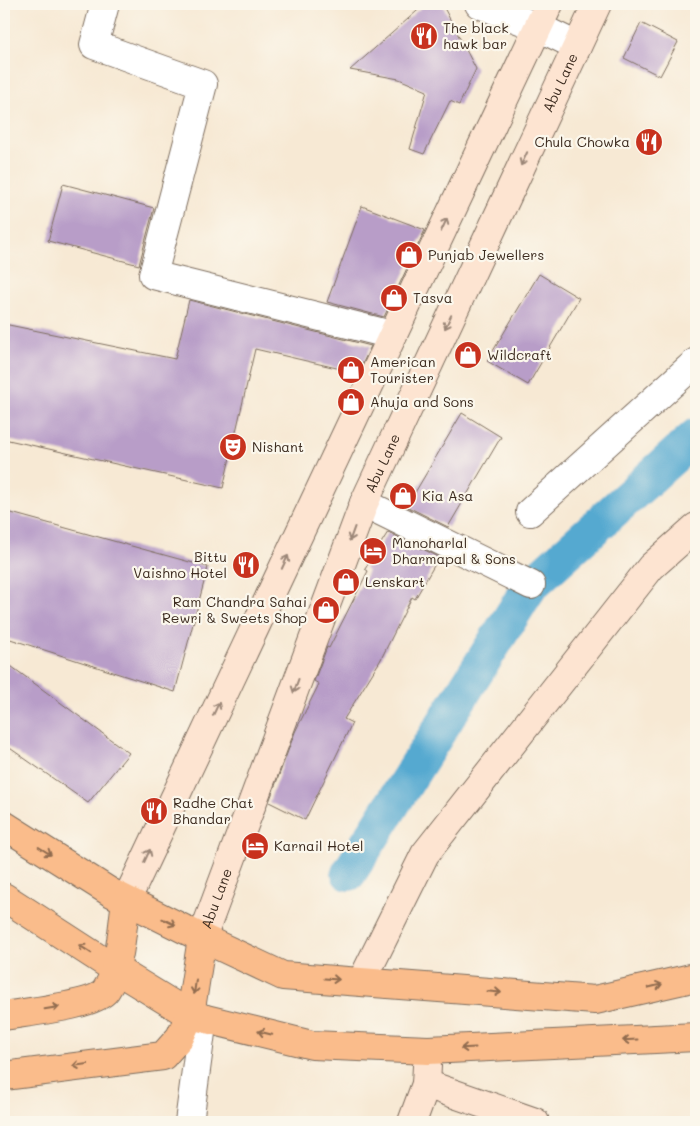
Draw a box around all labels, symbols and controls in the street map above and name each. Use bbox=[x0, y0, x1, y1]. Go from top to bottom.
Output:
place label: The black hawk bar bbox=[443, 18, 509, 53]
restaurant icon: The black hawk bar bbox=[409, 21, 439, 51]
street label: Abu Lane bbox=[538, 50, 582, 115]
restaurant icon: Chula Chowka bbox=[634, 127, 664, 157]
place label: Chula Chowka bbox=[535, 132, 630, 151]
one-way arrow bbox=[519, 151, 529, 166]
one-way arrow bbox=[439, 218, 449, 233]
shop icon: Punjab Jewellers bbox=[394, 240, 424, 270]
place label: Punjab Jewellers bbox=[428, 245, 544, 264]
shop icon: Tasva bbox=[379, 283, 409, 313]
place label: Tasva bbox=[413, 288, 452, 307]
one-way arrow bbox=[443, 314, 452, 329]
shop icon: Wildcraft bbox=[453, 340, 483, 370]
place label: Wildcraft bbox=[487, 345, 552, 364]
place label: American Tourister bbox=[370, 352, 436, 387]
shop icon: American Tourister bbox=[336, 355, 366, 385]
shop icon: Ahuja and Sons bbox=[336, 387, 366, 417]
place label: Ahuja and Sons bbox=[370, 392, 474, 411]
street label: Abu Lane bbox=[360, 430, 404, 496]
theatre icon: Nishant bbox=[218, 432, 248, 462]
place label: Nishant bbox=[252, 437, 304, 456]
shop icon: Kia Asa bbox=[388, 481, 418, 511]
place label: Kia Asa bbox=[422, 486, 473, 505]
one-way arrow bbox=[347, 525, 356, 541]
place label: Manoharlal Dharmapal & Sons bbox=[392, 533, 516, 568]
hotel icon: Manoharlal Dharmapal & Sons bbox=[358, 536, 388, 566]
place label: Bittu Vaishno Hotel bbox=[133, 547, 227, 582]
restaurant icon: Bittu Vaishno Hotel bbox=[231, 550, 261, 580]
one-way arrow bbox=[281, 555, 290, 570]
shop icon: Lenskart bbox=[331, 567, 361, 597]
place label: Lenskart bbox=[365, 572, 425, 591]
place label: Ram Chandra Sahai Rewri & Sweets Shop bbox=[162, 592, 307, 627]
shop icon: Ram Chandra Sahai Rewri & Sweets Shop bbox=[311, 595, 341, 625]
one-way arrow bbox=[291, 678, 300, 693]
one-way arrow bbox=[212, 702, 221, 717]
place label: Radhe Chat Bhandar bbox=[173, 793, 253, 828]
restaurant icon: Radhe Chat Bhandar bbox=[139, 796, 169, 826]
hotel icon: Karnail Hotel bbox=[240, 831, 270, 861]
place label: Karnail Hotel bbox=[274, 836, 364, 855]
one-way arrow bbox=[38, 846, 52, 857]
one-way arrow bbox=[142, 849, 152, 864]
street label: Abu Lane bbox=[196, 865, 236, 931]
one-way arrow bbox=[162, 917, 177, 927]
one-way arrow bbox=[78, 944, 92, 954]
one-way arrow bbox=[324, 974, 340, 984]
one-way arrow bbox=[189, 978, 199, 994]
one-way arrow bbox=[646, 981, 662, 990]
one-way arrow bbox=[486, 987, 502, 996]
one-way arrow bbox=[44, 1002, 60, 1012]
one-way arrow bbox=[257, 1028, 273, 1037]
one-way arrow bbox=[622, 1036, 638, 1045]
one-way arrow bbox=[460, 1043, 476, 1053]
one-way arrow bbox=[72, 1061, 88, 1071]

